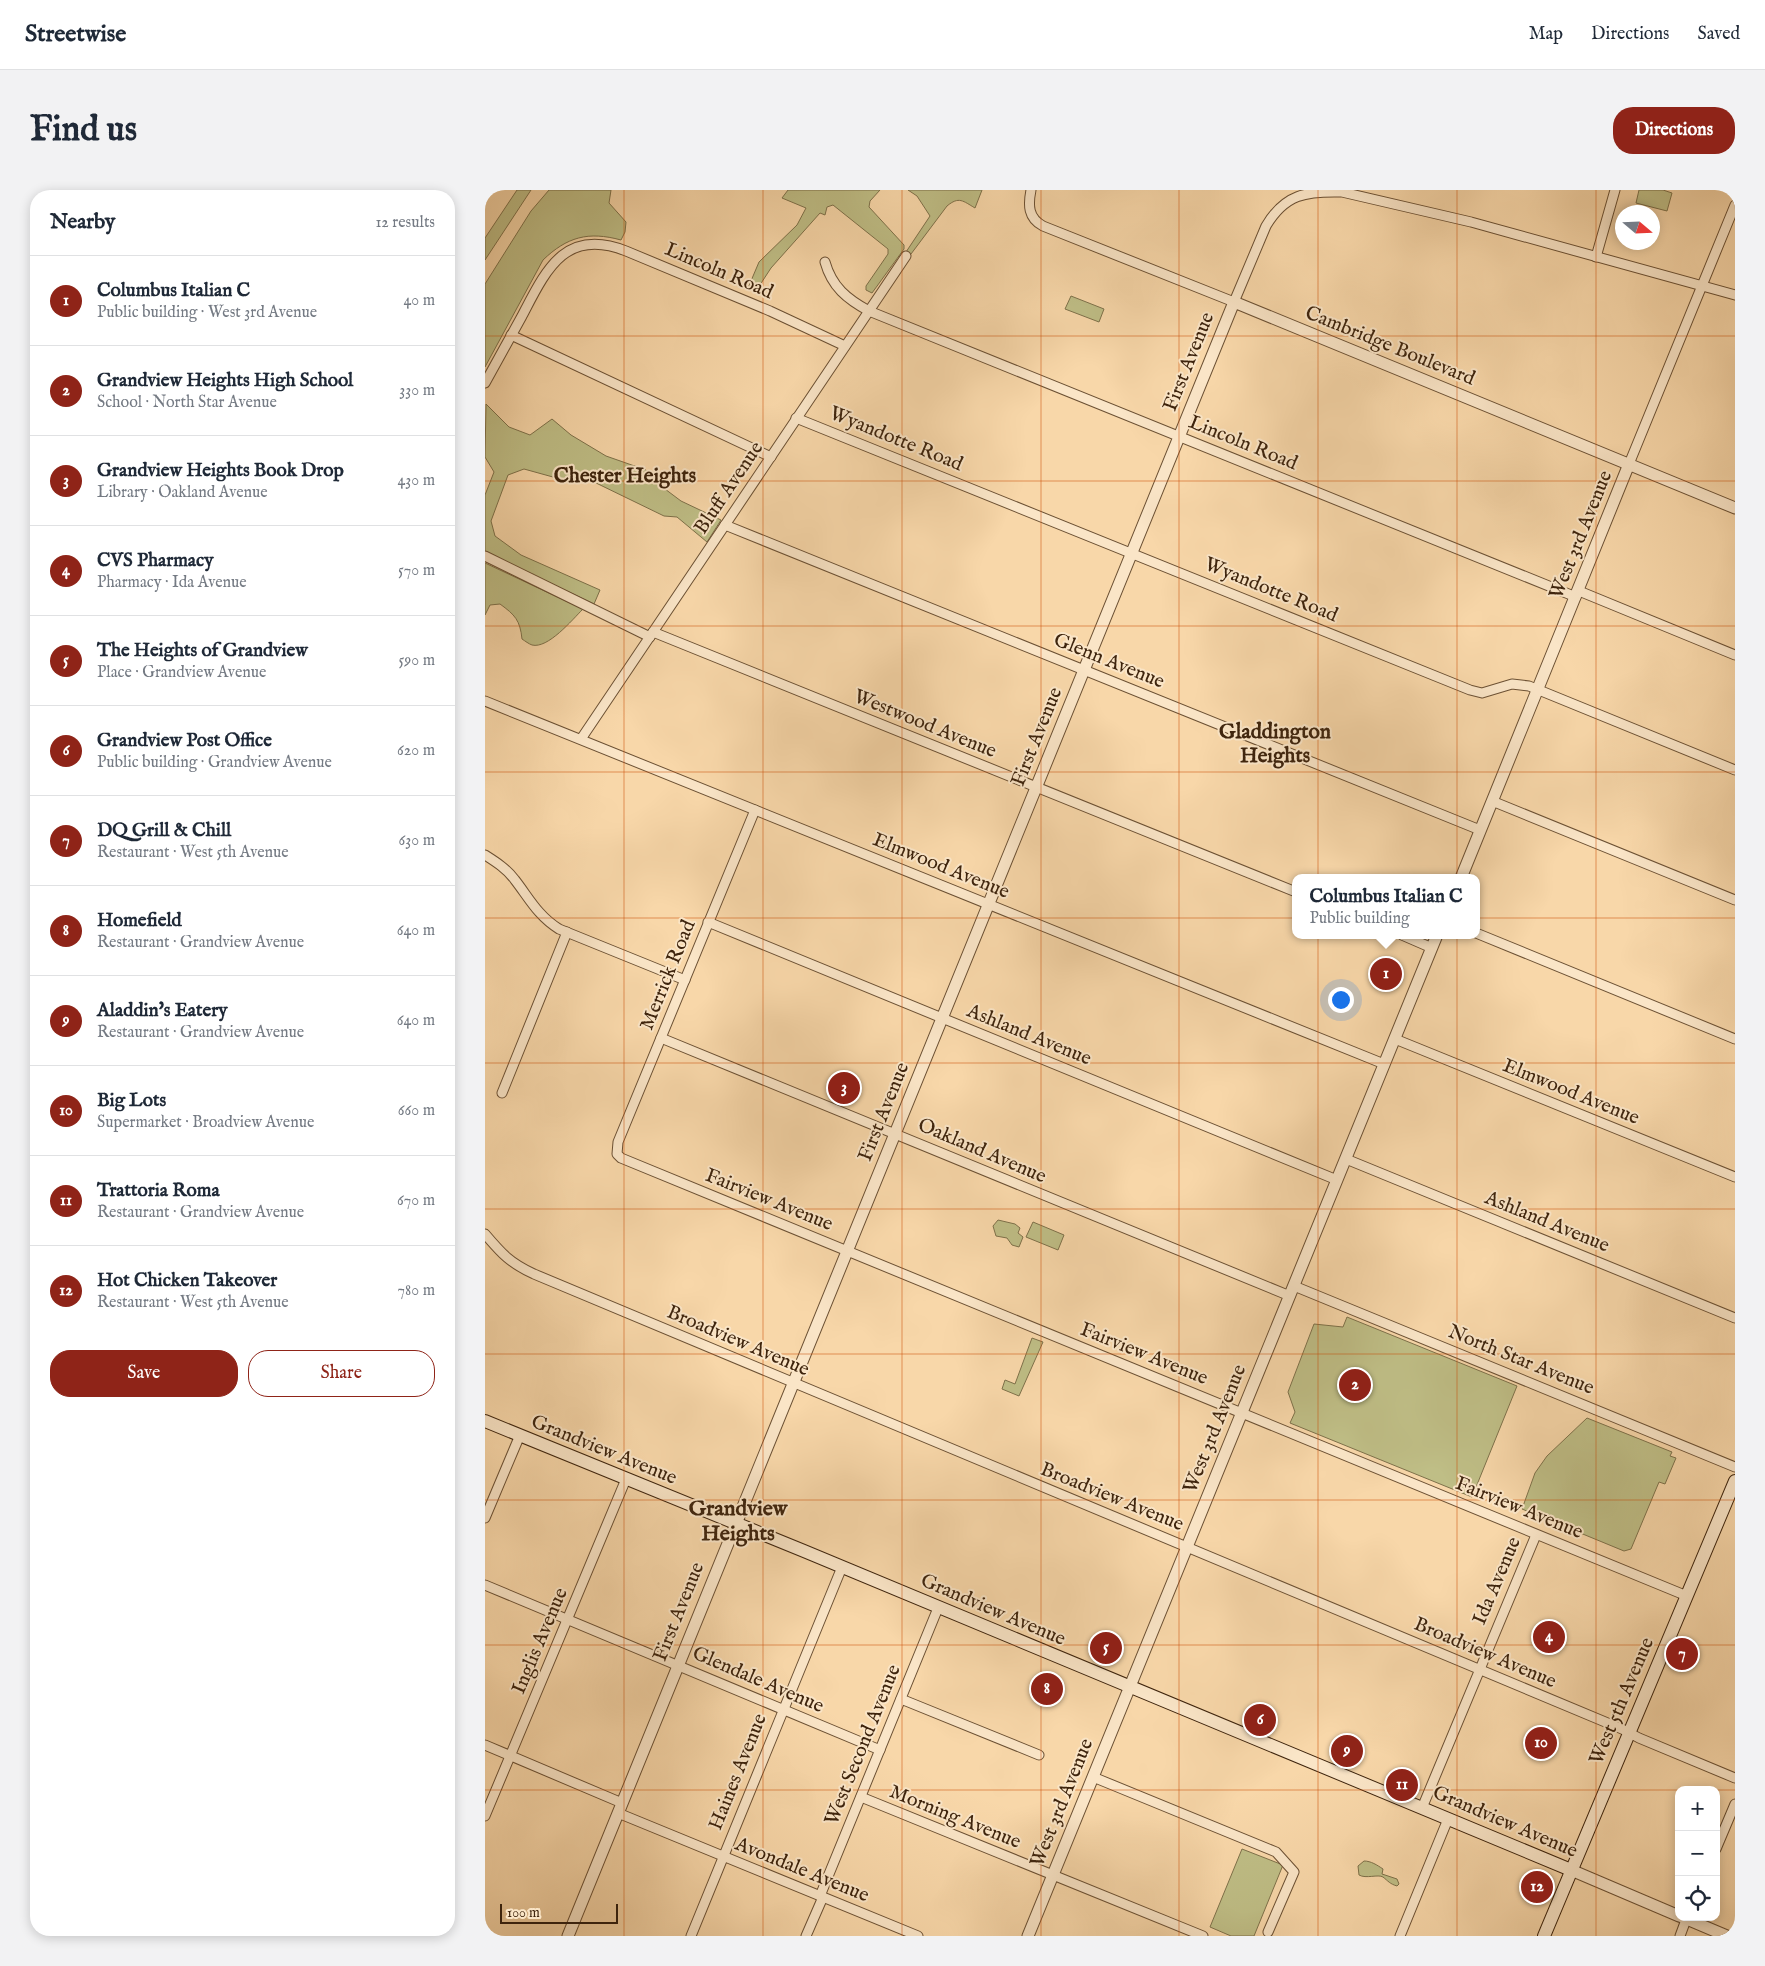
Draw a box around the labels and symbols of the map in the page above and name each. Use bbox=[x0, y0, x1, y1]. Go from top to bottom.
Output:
north arrow bbox=[1615, 205, 1660, 250]
street label: Lincoln Road bbox=[661, 237, 777, 305]
street label: Cambridge Boulevard bbox=[1301, 301, 1479, 392]
street label: First Avenue bbox=[1158, 309, 1220, 415]
street label: Wyandotte Road bbox=[826, 401, 967, 477]
street label: Lincoln Road bbox=[1185, 410, 1301, 476]
street label: Bluff Avenue bbox=[689, 437, 769, 539]
district label: Chester Heights bbox=[554, 463, 696, 490]
street label: West 3rd Avenue bbox=[1544, 467, 1618, 603]
street label: Wyandotte Road bbox=[1201, 552, 1342, 628]
street label: Glenn Avenue bbox=[1050, 627, 1168, 695]
street label: Westwood Avenue bbox=[850, 684, 1000, 764]
street label: First Avenue bbox=[1006, 684, 1068, 790]
district label: Gladdington Heights bbox=[1219, 719, 1331, 770]
street label: Elmwood Avenue bbox=[869, 827, 1013, 905]
street label: Merrick Road bbox=[635, 916, 702, 1034]
pin: 1 bbox=[1370, 955, 1402, 993]
your location bbox=[1328, 987, 1354, 1013]
street label: Ashland Avenue bbox=[962, 998, 1095, 1071]
street label: Elmwood Avenue bbox=[1499, 1053, 1643, 1131]
street label: First Avenue bbox=[853, 1059, 915, 1165]
pin: 3 bbox=[828, 1069, 860, 1107]
street label: Oakland Avenue bbox=[914, 1113, 1050, 1189]
street label: Fairview Avenue bbox=[701, 1163, 837, 1237]
street label: Ashland Avenue bbox=[1480, 1185, 1613, 1258]
street label: Broadview Avenue bbox=[663, 1300, 813, 1382]
street label: Fairview Avenue bbox=[1076, 1317, 1212, 1391]
street label: North Star Avenue bbox=[1444, 1319, 1598, 1401]
street label: West 3rd Avenue bbox=[1178, 1361, 1252, 1497]
pin: 2 bbox=[1339, 1366, 1371, 1404]
street label: Grandview Avenue bbox=[527, 1409, 681, 1491]
street label: Broadview Avenue bbox=[1037, 1457, 1187, 1537]
street label: Fairview Avenue bbox=[1451, 1471, 1587, 1545]
district label: Grandview Heights bbox=[689, 1495, 789, 1548]
street label: Ida Avenue bbox=[1467, 1533, 1527, 1629]
street label: First Avenue bbox=[648, 1559, 710, 1665]
street label: Grandview Avenue bbox=[917, 1568, 1069, 1652]
street label: Inglis Avenue bbox=[506, 1584, 574, 1698]
street label: Broadview Avenue bbox=[1410, 1612, 1560, 1694]
pin: 4 bbox=[1533, 1618, 1565, 1656]
pin: 5 bbox=[1090, 1629, 1122, 1667]
street label: West 5th Avenue bbox=[1584, 1634, 1660, 1768]
pin: 7 bbox=[1666, 1635, 1698, 1673]
street label: Glendale Avenue bbox=[688, 1641, 828, 1719]
street label: West Second Avenue bbox=[819, 1661, 907, 1829]
pin: 8 bbox=[1031, 1670, 1063, 1708]
pin: 6 bbox=[1244, 1701, 1276, 1739]
street label: Haines Avenue bbox=[703, 1710, 773, 1834]
pin: 10 bbox=[1525, 1724, 1557, 1762]
pin: 9 bbox=[1331, 1732, 1363, 1770]
street label: West 3rd Avenue bbox=[1025, 1735, 1099, 1871]
pin: 11 bbox=[1386, 1766, 1418, 1804]
street label: Morning Avenue bbox=[886, 1779, 1024, 1855]
street label: Grandview Avenue bbox=[1429, 1780, 1581, 1864]
street label: Avondale Avenue bbox=[730, 1831, 873, 1908]
pin: 12 bbox=[1521, 1868, 1553, 1906]
scale bar bbox=[500, 1901, 617, 1924]

